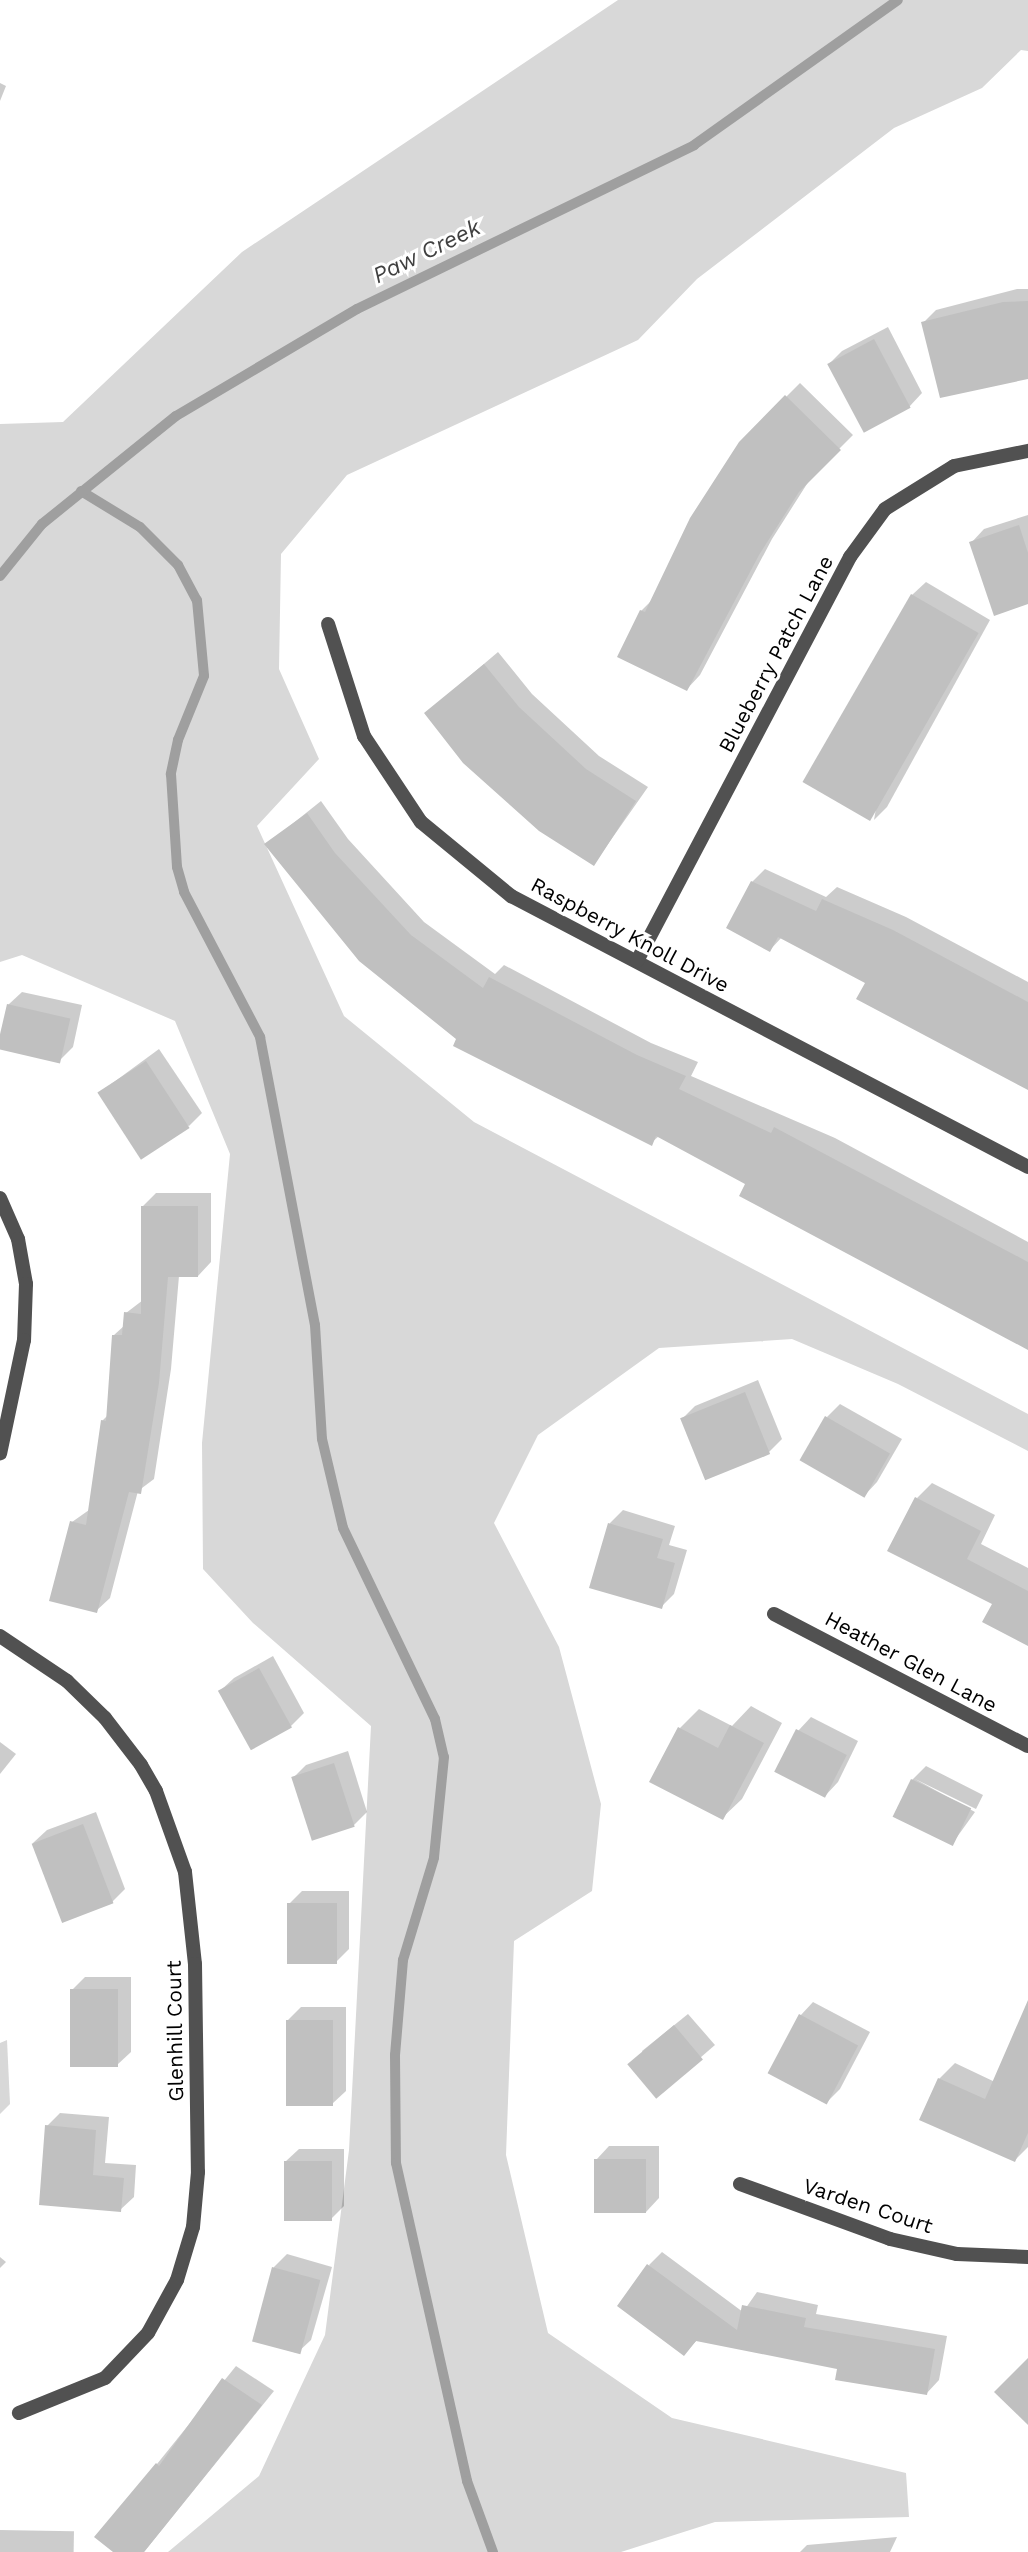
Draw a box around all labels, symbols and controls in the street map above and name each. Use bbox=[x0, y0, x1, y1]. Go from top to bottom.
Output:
water label: Paw Creek bbox=[368, 214, 486, 290]
street label: Blueberry Patch Lane bbox=[713, 551, 839, 757]
street label: Raspberry Knoll Drive bbox=[526, 872, 734, 998]
street label: Heather Glen Lane bbox=[820, 1606, 1002, 1718]
street label: Glenhill Court bbox=[161, 1960, 189, 2102]
street label: Varden Court bbox=[800, 2173, 936, 2239]

